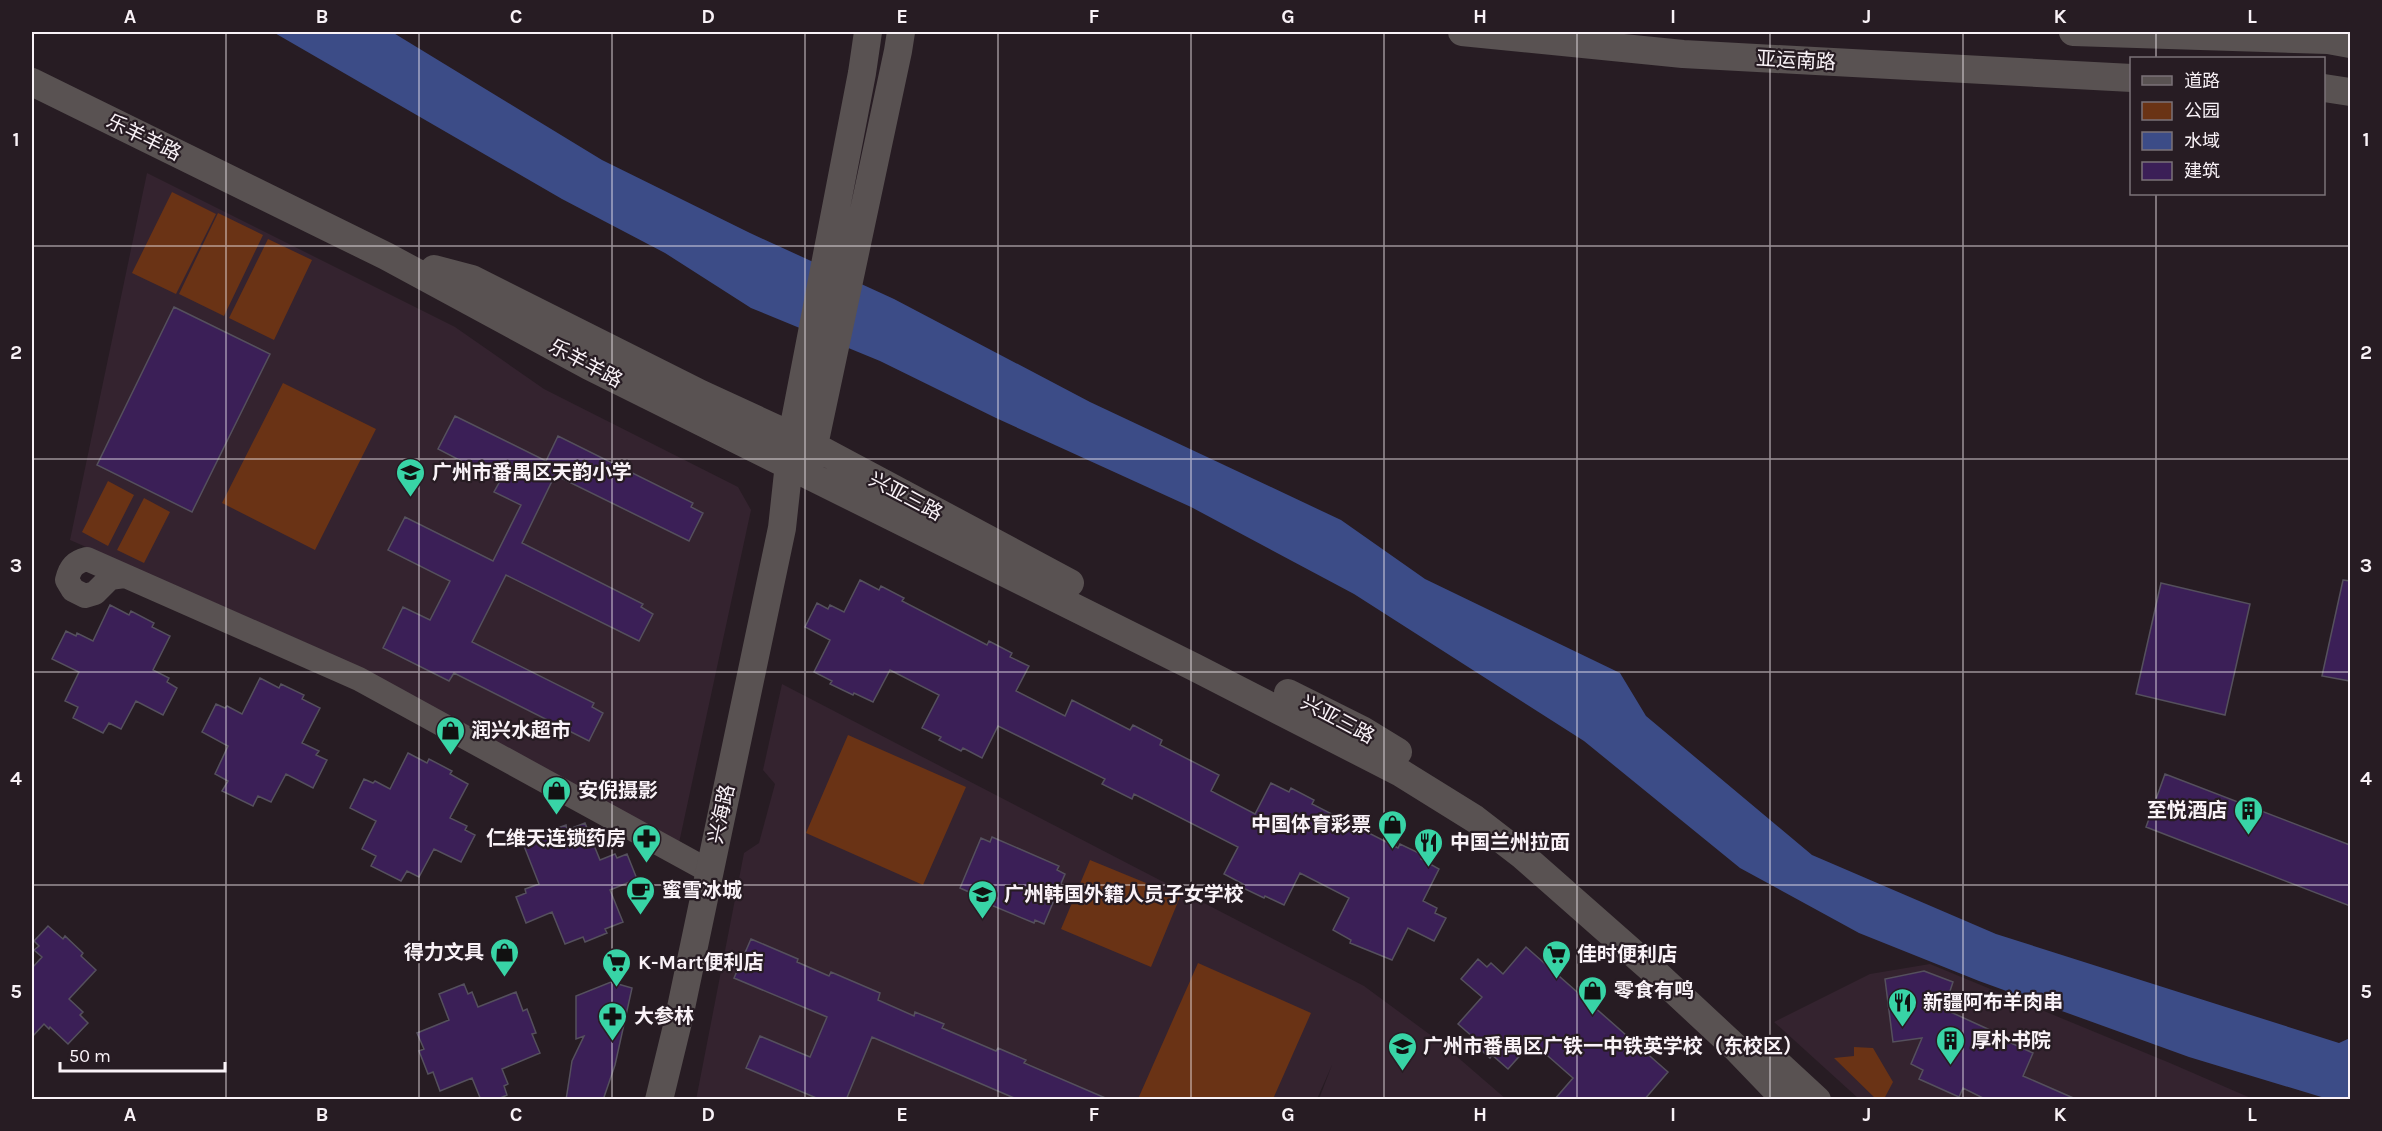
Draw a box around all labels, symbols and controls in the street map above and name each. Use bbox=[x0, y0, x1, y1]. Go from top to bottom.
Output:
text: A bbox=[124, 5, 137, 28]
text: B bbox=[316, 5, 328, 28]
text: C bbox=[510, 5, 522, 28]
text: D bbox=[701, 5, 715, 28]
text: E bbox=[896, 5, 908, 28]
text: F bbox=[1089, 5, 1100, 28]
text: G bbox=[1281, 5, 1295, 28]
text: H bbox=[1473, 5, 1487, 28]
text: I bbox=[1670, 5, 1676, 28]
text: J bbox=[1863, 5, 1871, 28]
text: K bbox=[2053, 5, 2067, 28]
text: L bbox=[2247, 5, 2257, 28]
street label: 亚运南路 bbox=[1755, 47, 1837, 74]
legend bbox=[2130, 57, 2325, 195]
text: 道路 bbox=[2184, 70, 2220, 92]
text: 公园 bbox=[2184, 100, 2220, 122]
street label: 乐羊羊路 bbox=[103, 110, 185, 165]
text: 1 bbox=[12, 128, 20, 151]
text: 1 bbox=[2362, 128, 2370, 151]
text: 水域 bbox=[2184, 130, 2220, 152]
text: 建筑 bbox=[2184, 160, 2220, 182]
street label: 乐羊羊路 bbox=[545, 335, 626, 392]
text: 2 bbox=[10, 341, 22, 364]
text: 2 bbox=[2360, 341, 2372, 364]
school or university icon: 广州市番禺区天韵小学 bbox=[395, 456, 427, 498]
place label: 广州市番禺区天韵小学 bbox=[432, 461, 632, 484]
street label: 兴亚三路 bbox=[865, 468, 946, 525]
text: 3 bbox=[10, 554, 22, 577]
text: 3 bbox=[2360, 554, 2372, 577]
street label: 兴亚三路 bbox=[1297, 691, 1378, 748]
shop icon: 润兴水超市 bbox=[434, 714, 466, 756]
place label: 润兴水超市 bbox=[471, 719, 571, 742]
text: 4 bbox=[10, 767, 22, 790]
text: 4 bbox=[2360, 767, 2372, 790]
shop icon: 安倪摄影 bbox=[541, 774, 573, 816]
place label: 安倪摄影 bbox=[578, 779, 658, 802]
street label: 兴海路 bbox=[704, 782, 739, 846]
building icon: 至悦酒店 bbox=[2232, 794, 2264, 836]
place label: 至悦酒店 bbox=[2147, 799, 2227, 822]
shop icon: 中国体育彩票 bbox=[1376, 808, 1408, 850]
place label: 中国体育彩票 bbox=[1251, 813, 1371, 836]
pharmacy icon: 仁维天连锁药房 bbox=[631, 822, 663, 864]
restaurant icon: 中国兰州拉面 bbox=[1413, 826, 1445, 868]
place label: 仁维天连锁药房 bbox=[486, 827, 626, 850]
place label: 中国兰州拉面 bbox=[1450, 831, 1570, 854]
cafe icon: 蜜雪冰城 bbox=[625, 874, 657, 916]
school or university icon: 广州韩国外籍人员子女学校 bbox=[967, 878, 999, 920]
place label: 蜜雪冰城 bbox=[662, 879, 742, 902]
place label: 广州韩国外籍人员子女学校 bbox=[1004, 883, 1244, 906]
shop icon: 得力文具 bbox=[489, 936, 521, 978]
supermarket icon: 佳时便利店 bbox=[1540, 938, 1572, 980]
place label: 得力文具 bbox=[404, 941, 484, 964]
place label: 佳时便利店 bbox=[1577, 943, 1677, 966]
supermarket icon: K-Mart便利店 bbox=[601, 946, 633, 988]
place label: K-Mart便利店 bbox=[638, 951, 763, 974]
shop icon: 零食有鸣 bbox=[1577, 974, 1609, 1016]
place label: 零食有鸣 bbox=[1614, 979, 1694, 1002]
text: 5 bbox=[10, 980, 22, 1003]
text: 5 bbox=[2360, 980, 2372, 1003]
restaurant icon: 新疆阿布羊肉串 bbox=[1886, 986, 1918, 1028]
place label: 新疆阿布羊肉串 bbox=[1923, 991, 2063, 1014]
pharmacy icon: 大参林 bbox=[597, 1000, 629, 1042]
place label: 大参林 bbox=[634, 1005, 694, 1028]
building icon: 厚朴书院 bbox=[1934, 1024, 1966, 1066]
place label: 厚朴书院 bbox=[1971, 1029, 2051, 1052]
school or university icon: 广州市番禺区广铁一中铁英学校（东校区） bbox=[1386, 1030, 1418, 1072]
scale bar bbox=[60, 1035, 225, 1073]
place label: 广州市番禺区广铁一中铁英学校（东校区） bbox=[1423, 1035, 1803, 1058]
text: 50 m bbox=[69, 1045, 111, 1067]
text: A bbox=[124, 1103, 137, 1126]
text: B bbox=[316, 1103, 328, 1126]
text: C bbox=[510, 1103, 522, 1126]
text: D bbox=[701, 1103, 715, 1126]
text: E bbox=[896, 1103, 908, 1126]
text: F bbox=[1089, 1103, 1100, 1126]
text: G bbox=[1281, 1103, 1295, 1126]
text: H bbox=[1473, 1103, 1487, 1126]
text: I bbox=[1670, 1103, 1676, 1126]
text: J bbox=[1863, 1103, 1871, 1126]
text: K bbox=[2053, 1103, 2067, 1126]
text: L bbox=[2247, 1103, 2257, 1126]

